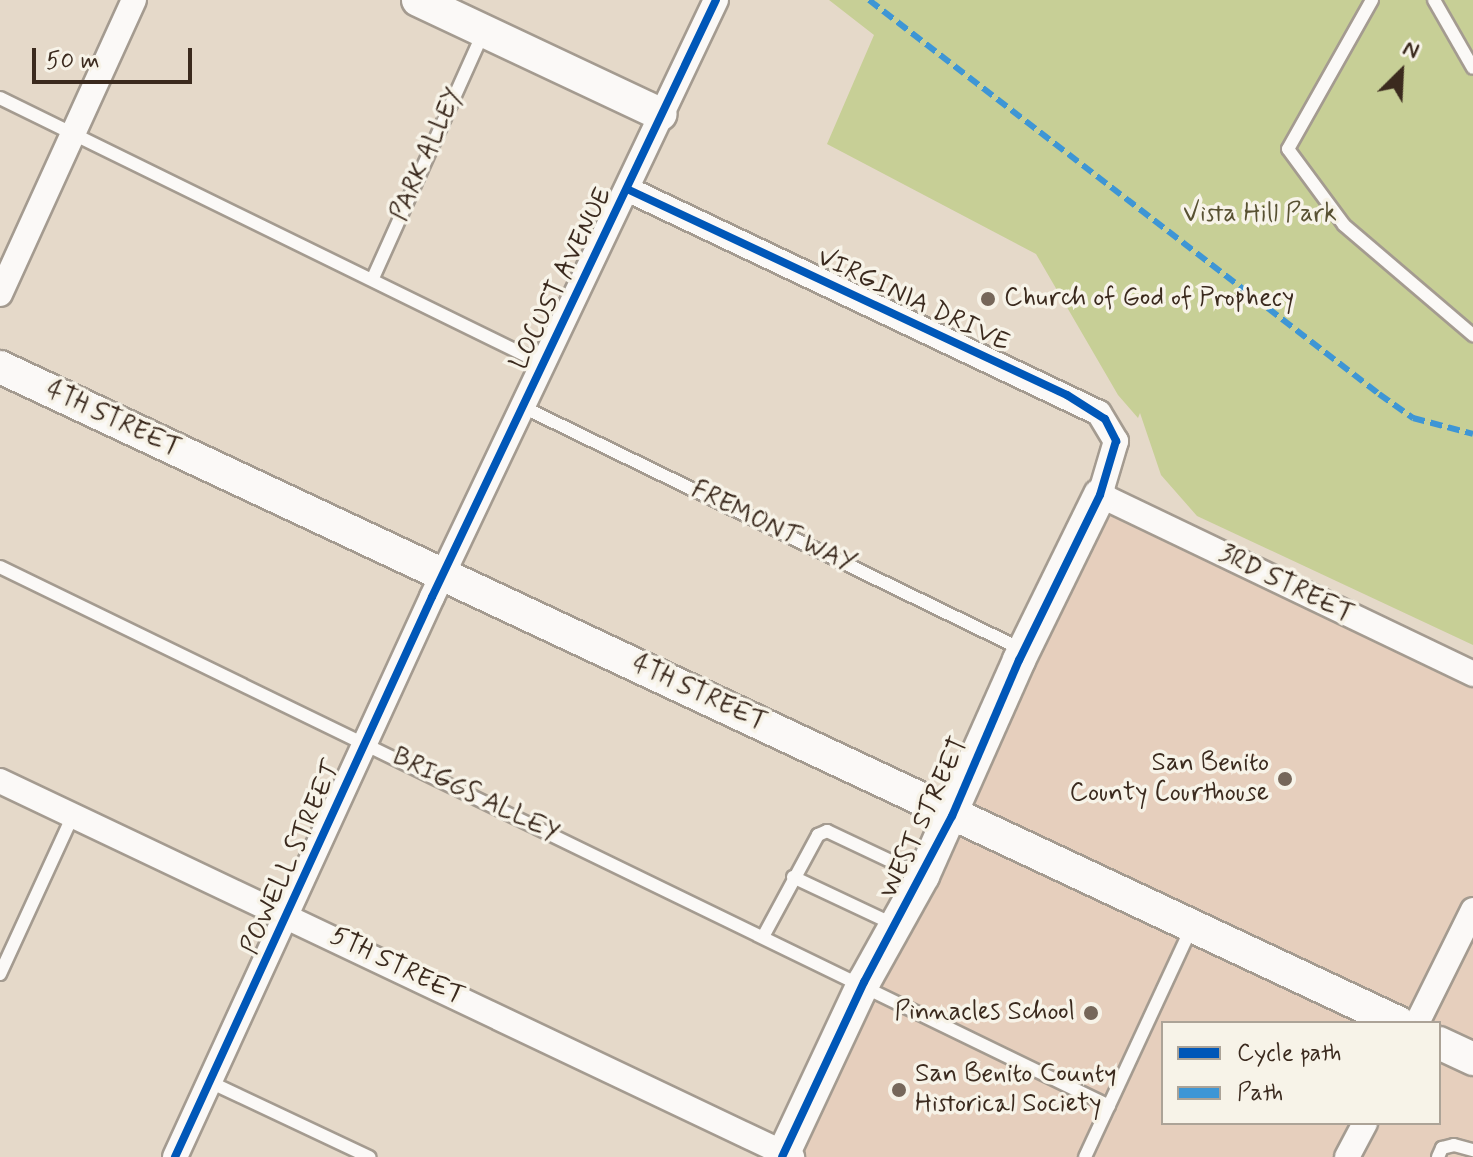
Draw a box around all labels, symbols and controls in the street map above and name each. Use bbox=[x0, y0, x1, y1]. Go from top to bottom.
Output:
scale bar bbox=[36, 32, 196, 82]
north arrow bbox=[1361, 32, 1441, 112]
text: N bbox=[1398, 34, 1423, 66]
text: 50 m bbox=[46, 46, 100, 77]
street label: PARK ALLEY bbox=[384, 82, 472, 228]
street label: LOCUST AVENUE bbox=[503, 181, 621, 377]
park label: Vista Hill Park bbox=[1183, 199, 1337, 231]
street label: VIRGINIA DRIVE bbox=[811, 242, 1015, 360]
place label: Church of God of Prophecy bbox=[1004, 283, 1296, 315]
marker: Church of God of Prophecy bbox=[979, 290, 997, 308]
street label: 4TH STREET bbox=[39, 375, 187, 465]
street label: FREMONT WAY bbox=[686, 475, 860, 581]
street label: 3RD STREET bbox=[1212, 538, 1360, 632]
street label: 4TH STREET bbox=[625, 649, 773, 739]
street label: WEST STREET bbox=[874, 732, 976, 904]
street label: BRIGGS ALLEY bbox=[387, 743, 563, 849]
place label: San Benito County Courthouse bbox=[1067, 748, 1269, 810]
street label: POWELL STREET bbox=[235, 756, 349, 960]
marker: San Benito County Courthouse bbox=[1276, 770, 1294, 788]
street label: 5TH STREET bbox=[323, 920, 471, 1014]
place label: Pinnacles School bbox=[894, 997, 1075, 1029]
marker: Pinnacles School bbox=[1082, 1004, 1100, 1022]
legend bbox=[1161, 1021, 1441, 1125]
text: Cycle path bbox=[1237, 1038, 1342, 1069]
place label: San Benito County Historical Society bbox=[915, 1059, 1121, 1120]
text: Path bbox=[1237, 1078, 1283, 1109]
marker: San Benito County Historical Society bbox=[890, 1081, 908, 1099]

